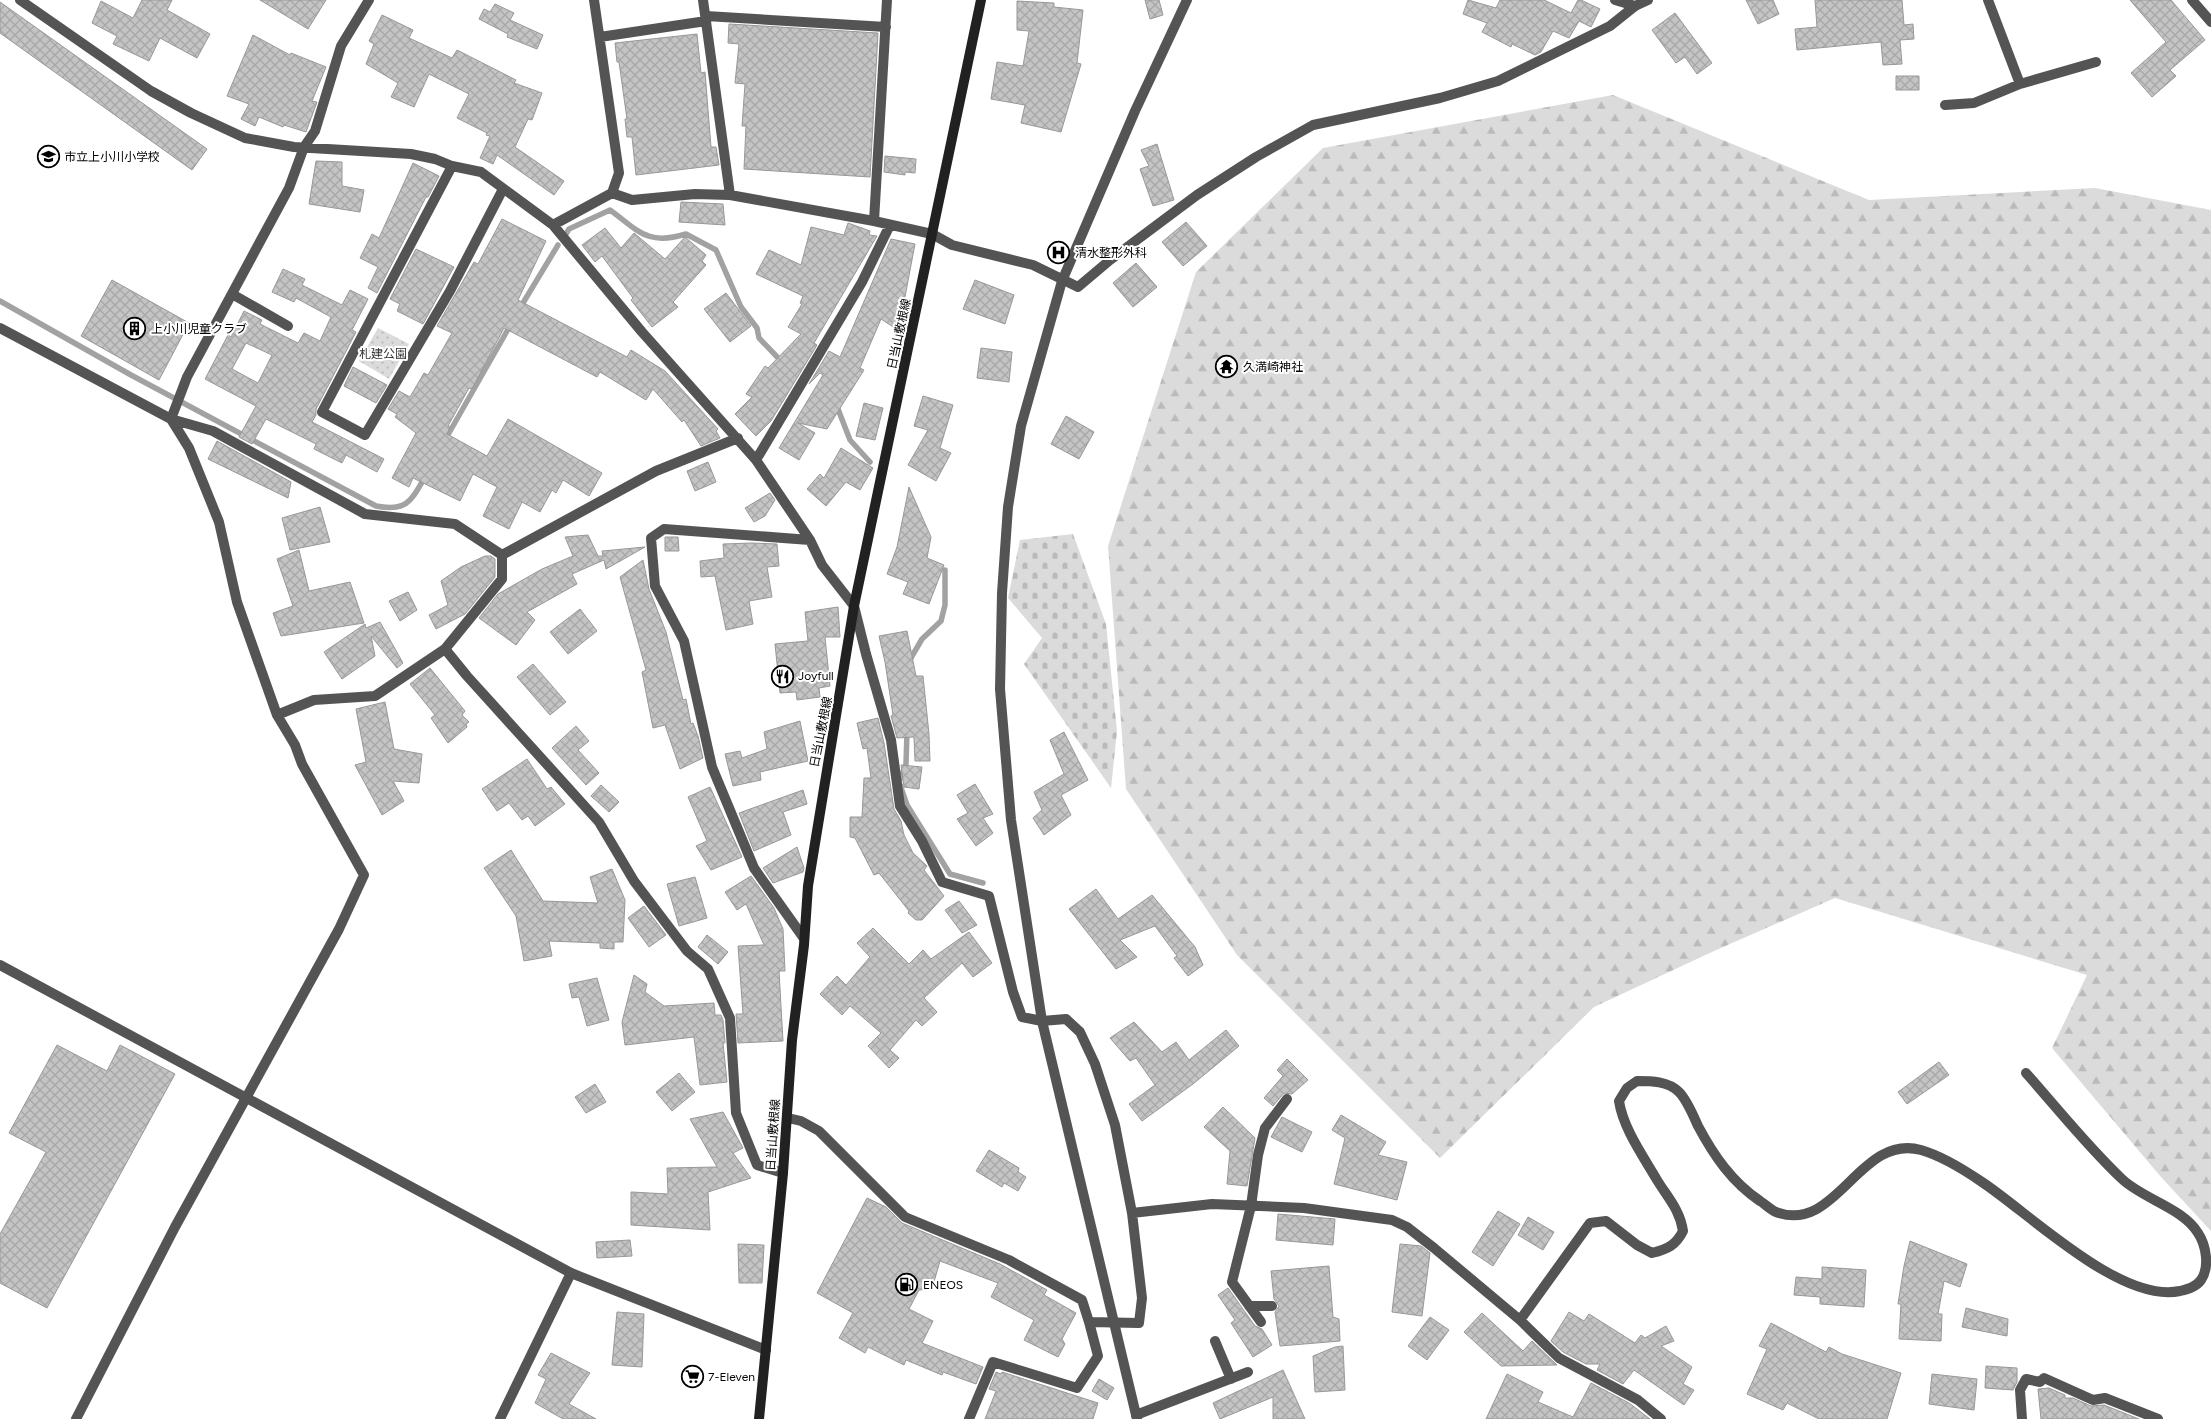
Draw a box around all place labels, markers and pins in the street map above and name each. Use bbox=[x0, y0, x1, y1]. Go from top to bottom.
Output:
school or university icon: 市立上小川小学校 bbox=[36, 145, 60, 169]
place label: 市立上小川小学校 bbox=[64, 150, 160, 164]
hospital icon: 清水整形外科 bbox=[1047, 241, 1071, 265]
place label: 清水整形外科 bbox=[1075, 246, 1147, 260]
building icon: 上小川児童クラブ bbox=[123, 317, 147, 341]
place label: 上小川児童クラブ bbox=[151, 322, 247, 336]
temple icon: 久満崎神社 bbox=[1215, 355, 1239, 379]
place label: 久満崎神社 bbox=[1243, 360, 1303, 374]
restaurant icon: Joyfull bbox=[770, 664, 794, 688]
place label: Joyfull bbox=[798, 669, 834, 683]
fuel station icon: ENEOS bbox=[895, 1273, 919, 1297]
place label: ENEOS bbox=[923, 1278, 963, 1292]
supermarket icon: 7-Eleven bbox=[680, 1365, 704, 1389]
place label: 7-Eleven bbox=[708, 1370, 755, 1384]

